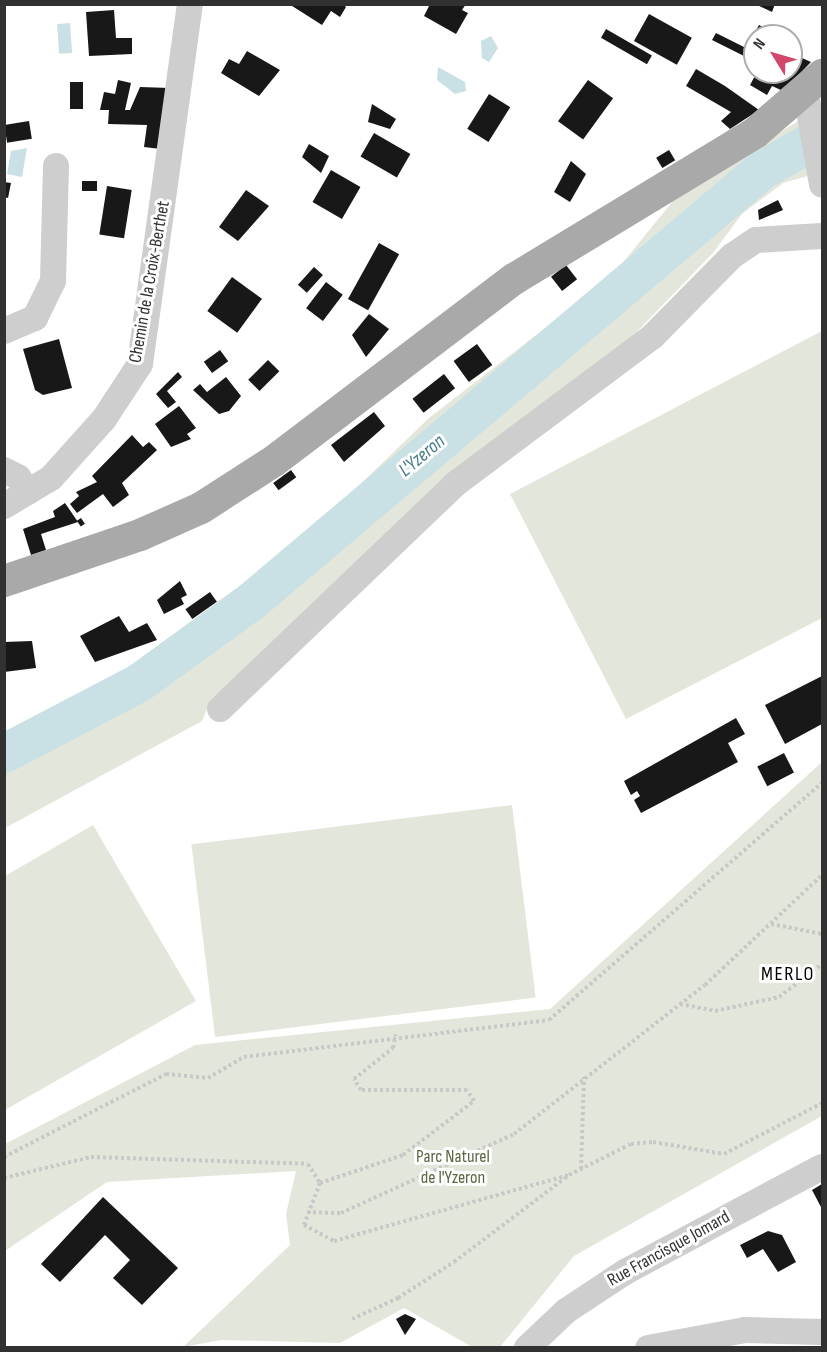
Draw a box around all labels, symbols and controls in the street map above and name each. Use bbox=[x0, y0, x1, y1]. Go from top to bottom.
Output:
north arrow bbox=[743, 24, 803, 84]
text: N bbox=[750, 35, 770, 53]
street label: Chemin de la Croix-Berthet bbox=[125, 199, 175, 365]
water label: L'Yzeron bbox=[394, 430, 450, 482]
district label: MERLO bbox=[761, 962, 815, 986]
park label: Parc Naturel de l'Yzeron bbox=[416, 1147, 490, 1190]
street label: Rue Francisque Jomard bbox=[604, 1206, 734, 1292]

